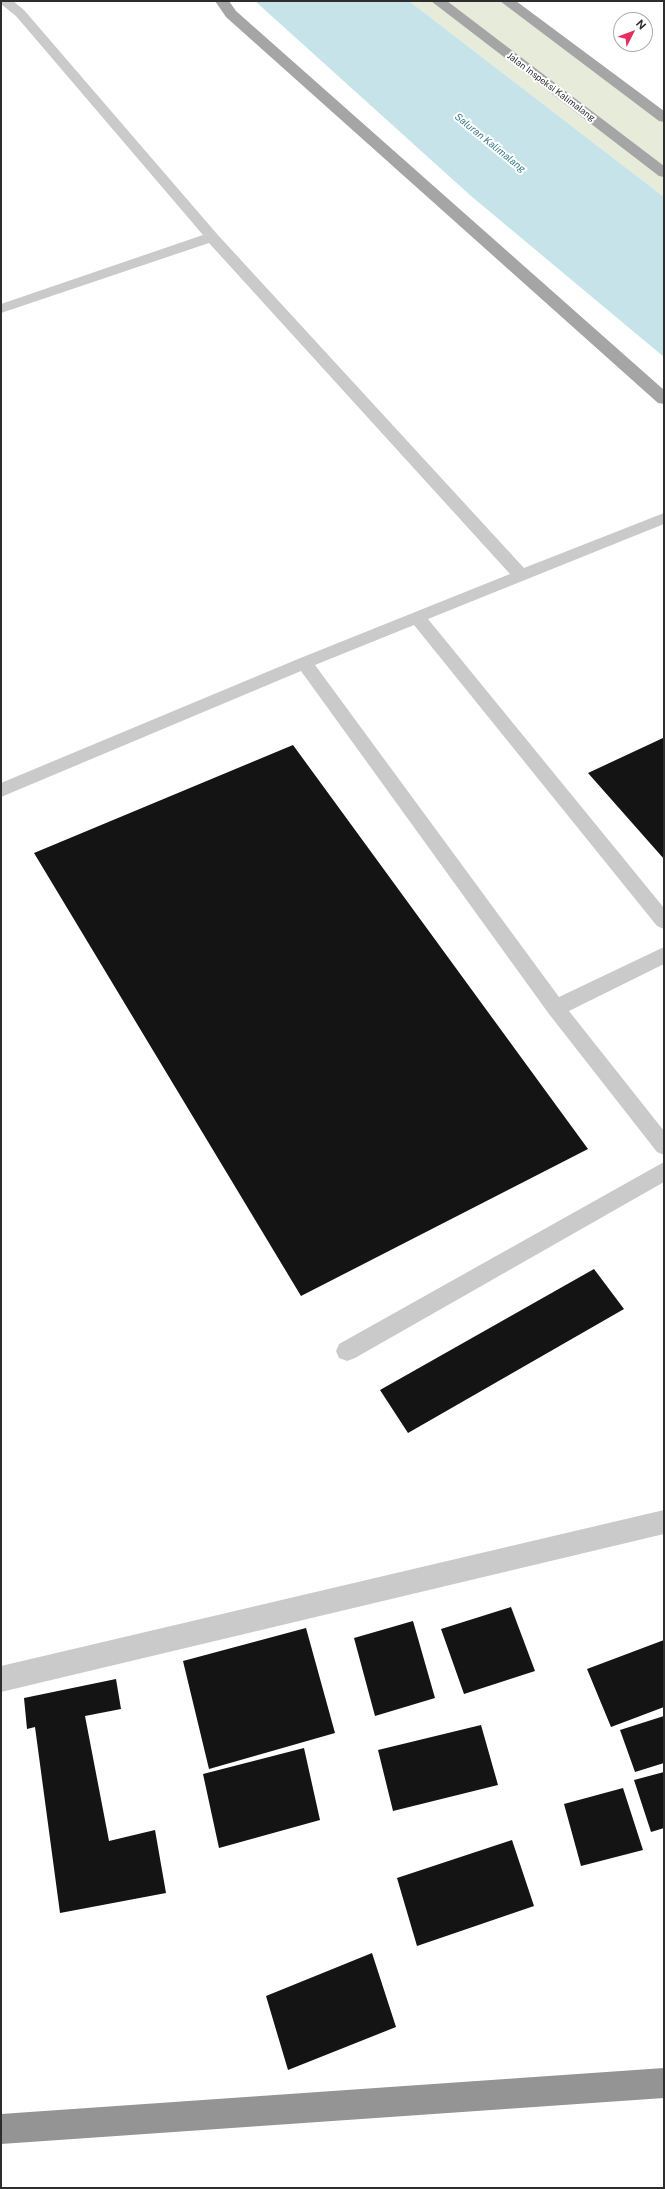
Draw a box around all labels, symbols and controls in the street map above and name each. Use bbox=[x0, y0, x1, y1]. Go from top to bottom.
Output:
north arrow bbox=[613, 12, 653, 52]
text: N bbox=[634, 17, 649, 32]
street label: Jalan Inspeksi Kalimalang bbox=[505, 50, 597, 124]
water label: Saluran Kalimalang bbox=[452, 111, 528, 175]

